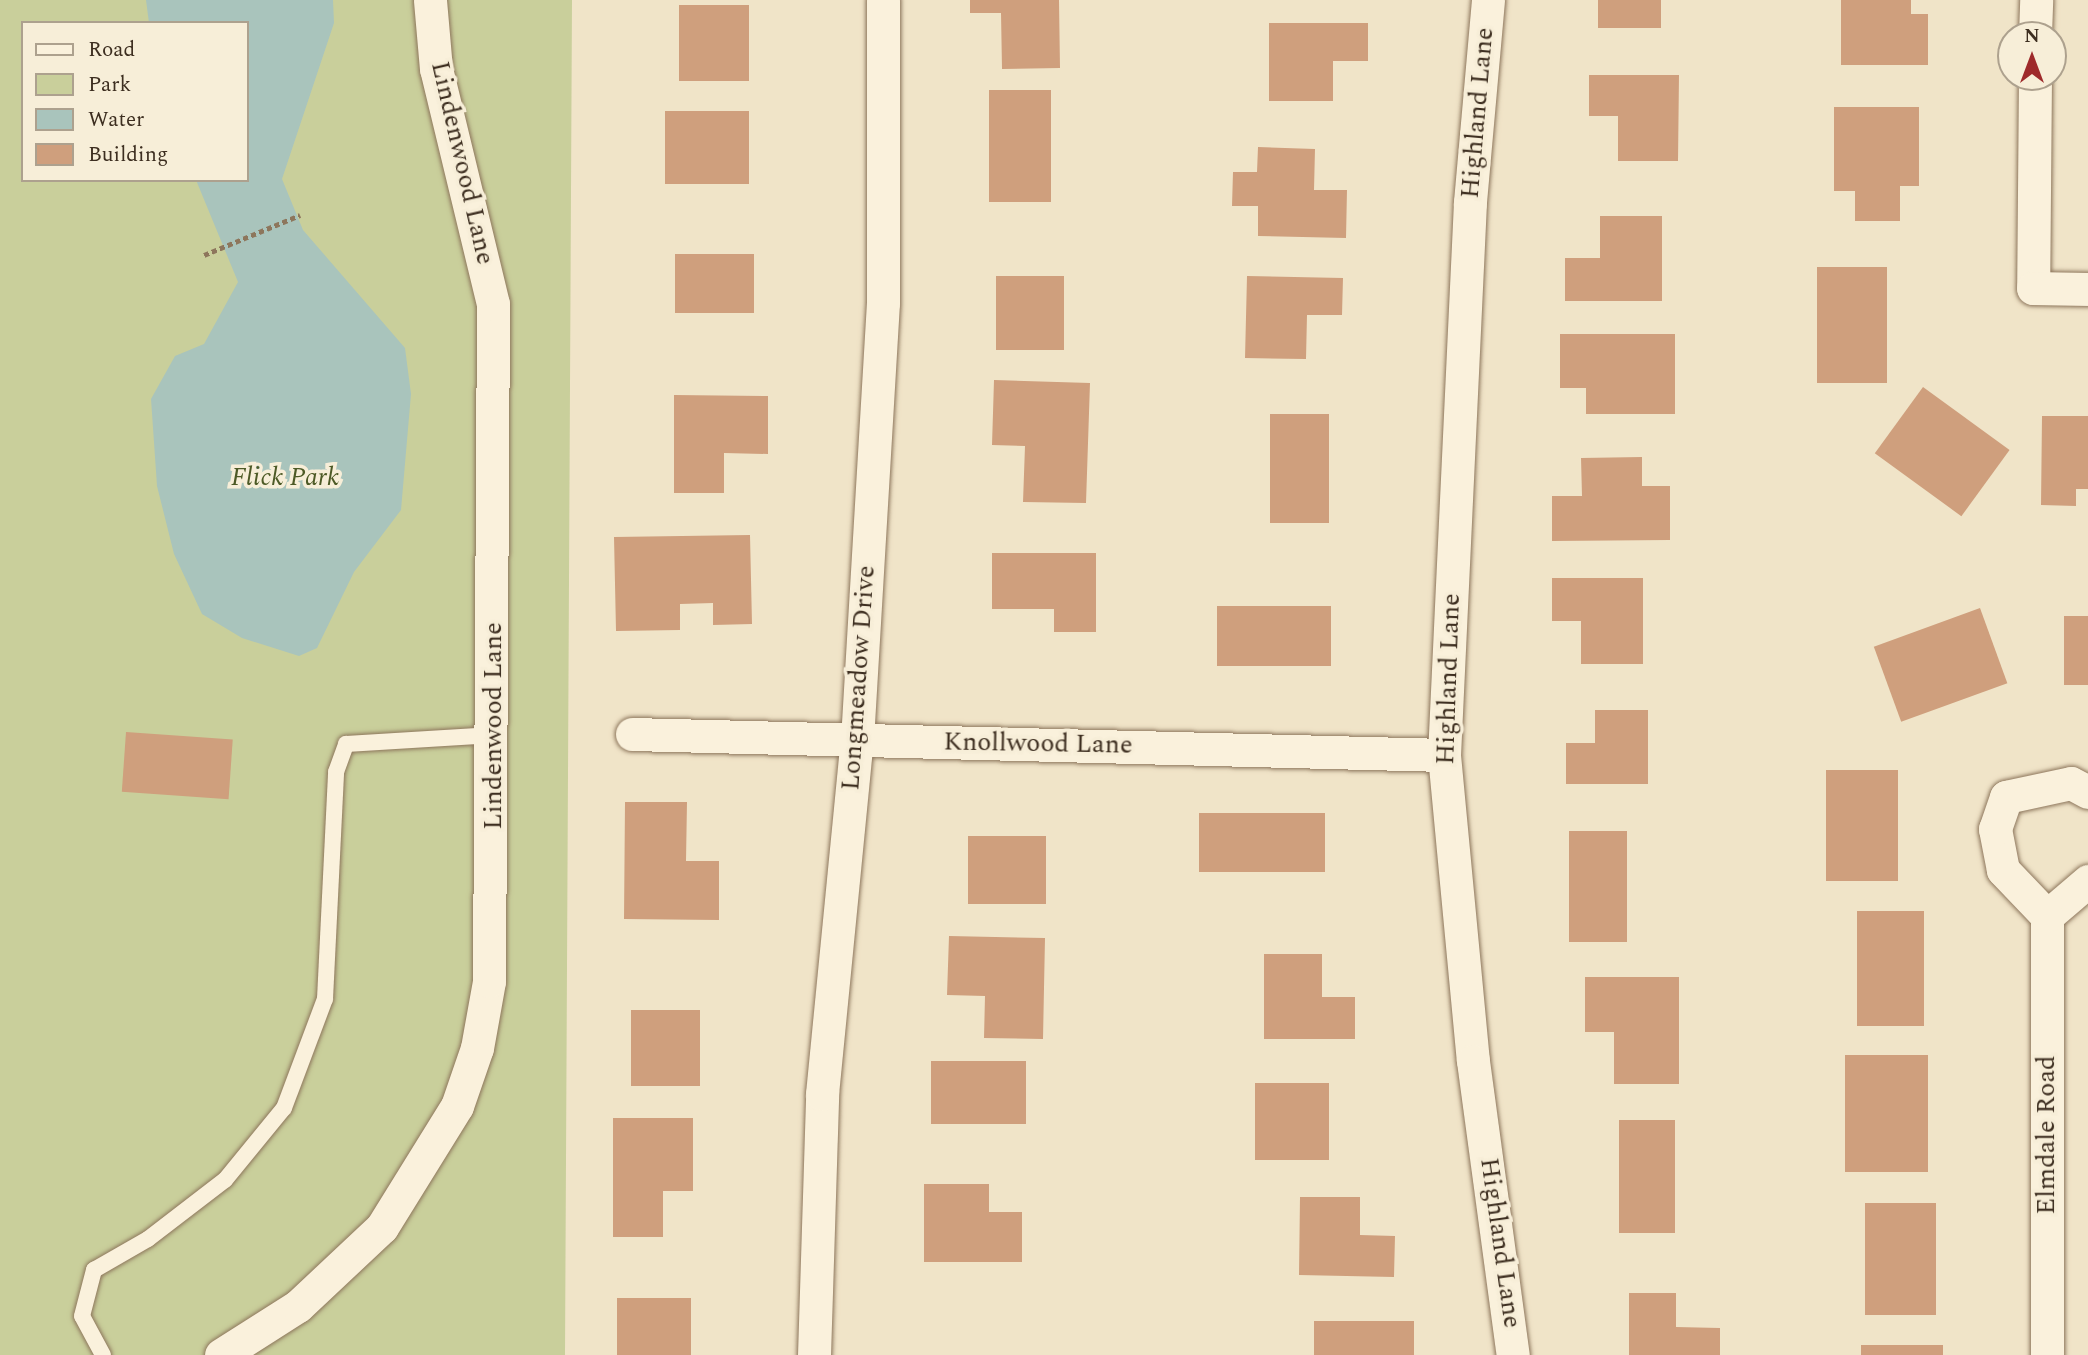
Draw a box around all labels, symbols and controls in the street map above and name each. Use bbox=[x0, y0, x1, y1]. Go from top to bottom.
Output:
legend bbox=[21, 21, 248, 182]
north arrow bbox=[1997, 21, 2067, 91]
text: N bbox=[2024, 22, 2040, 51]
street label: Highland Lane bbox=[1455, 26, 1501, 200]
text: Road bbox=[88, 34, 135, 66]
street label: Lindenwood Lane bbox=[423, 58, 501, 268]
text: Park bbox=[88, 69, 131, 101]
text: Water bbox=[88, 104, 144, 136]
text: Building bbox=[88, 139, 168, 171]
park label: Flick Park bbox=[231, 462, 339, 494]
street label: Longmeadow Drive bbox=[836, 564, 882, 792]
street label: Highland Lane bbox=[1430, 593, 1468, 765]
street label: Lindenwood Lane bbox=[478, 622, 510, 830]
street label: Knollwood Lane bbox=[943, 727, 1133, 761]
street label: Elmdale Road bbox=[2031, 1055, 2063, 1215]
street label: Highland Lane bbox=[1473, 1156, 1527, 1330]

